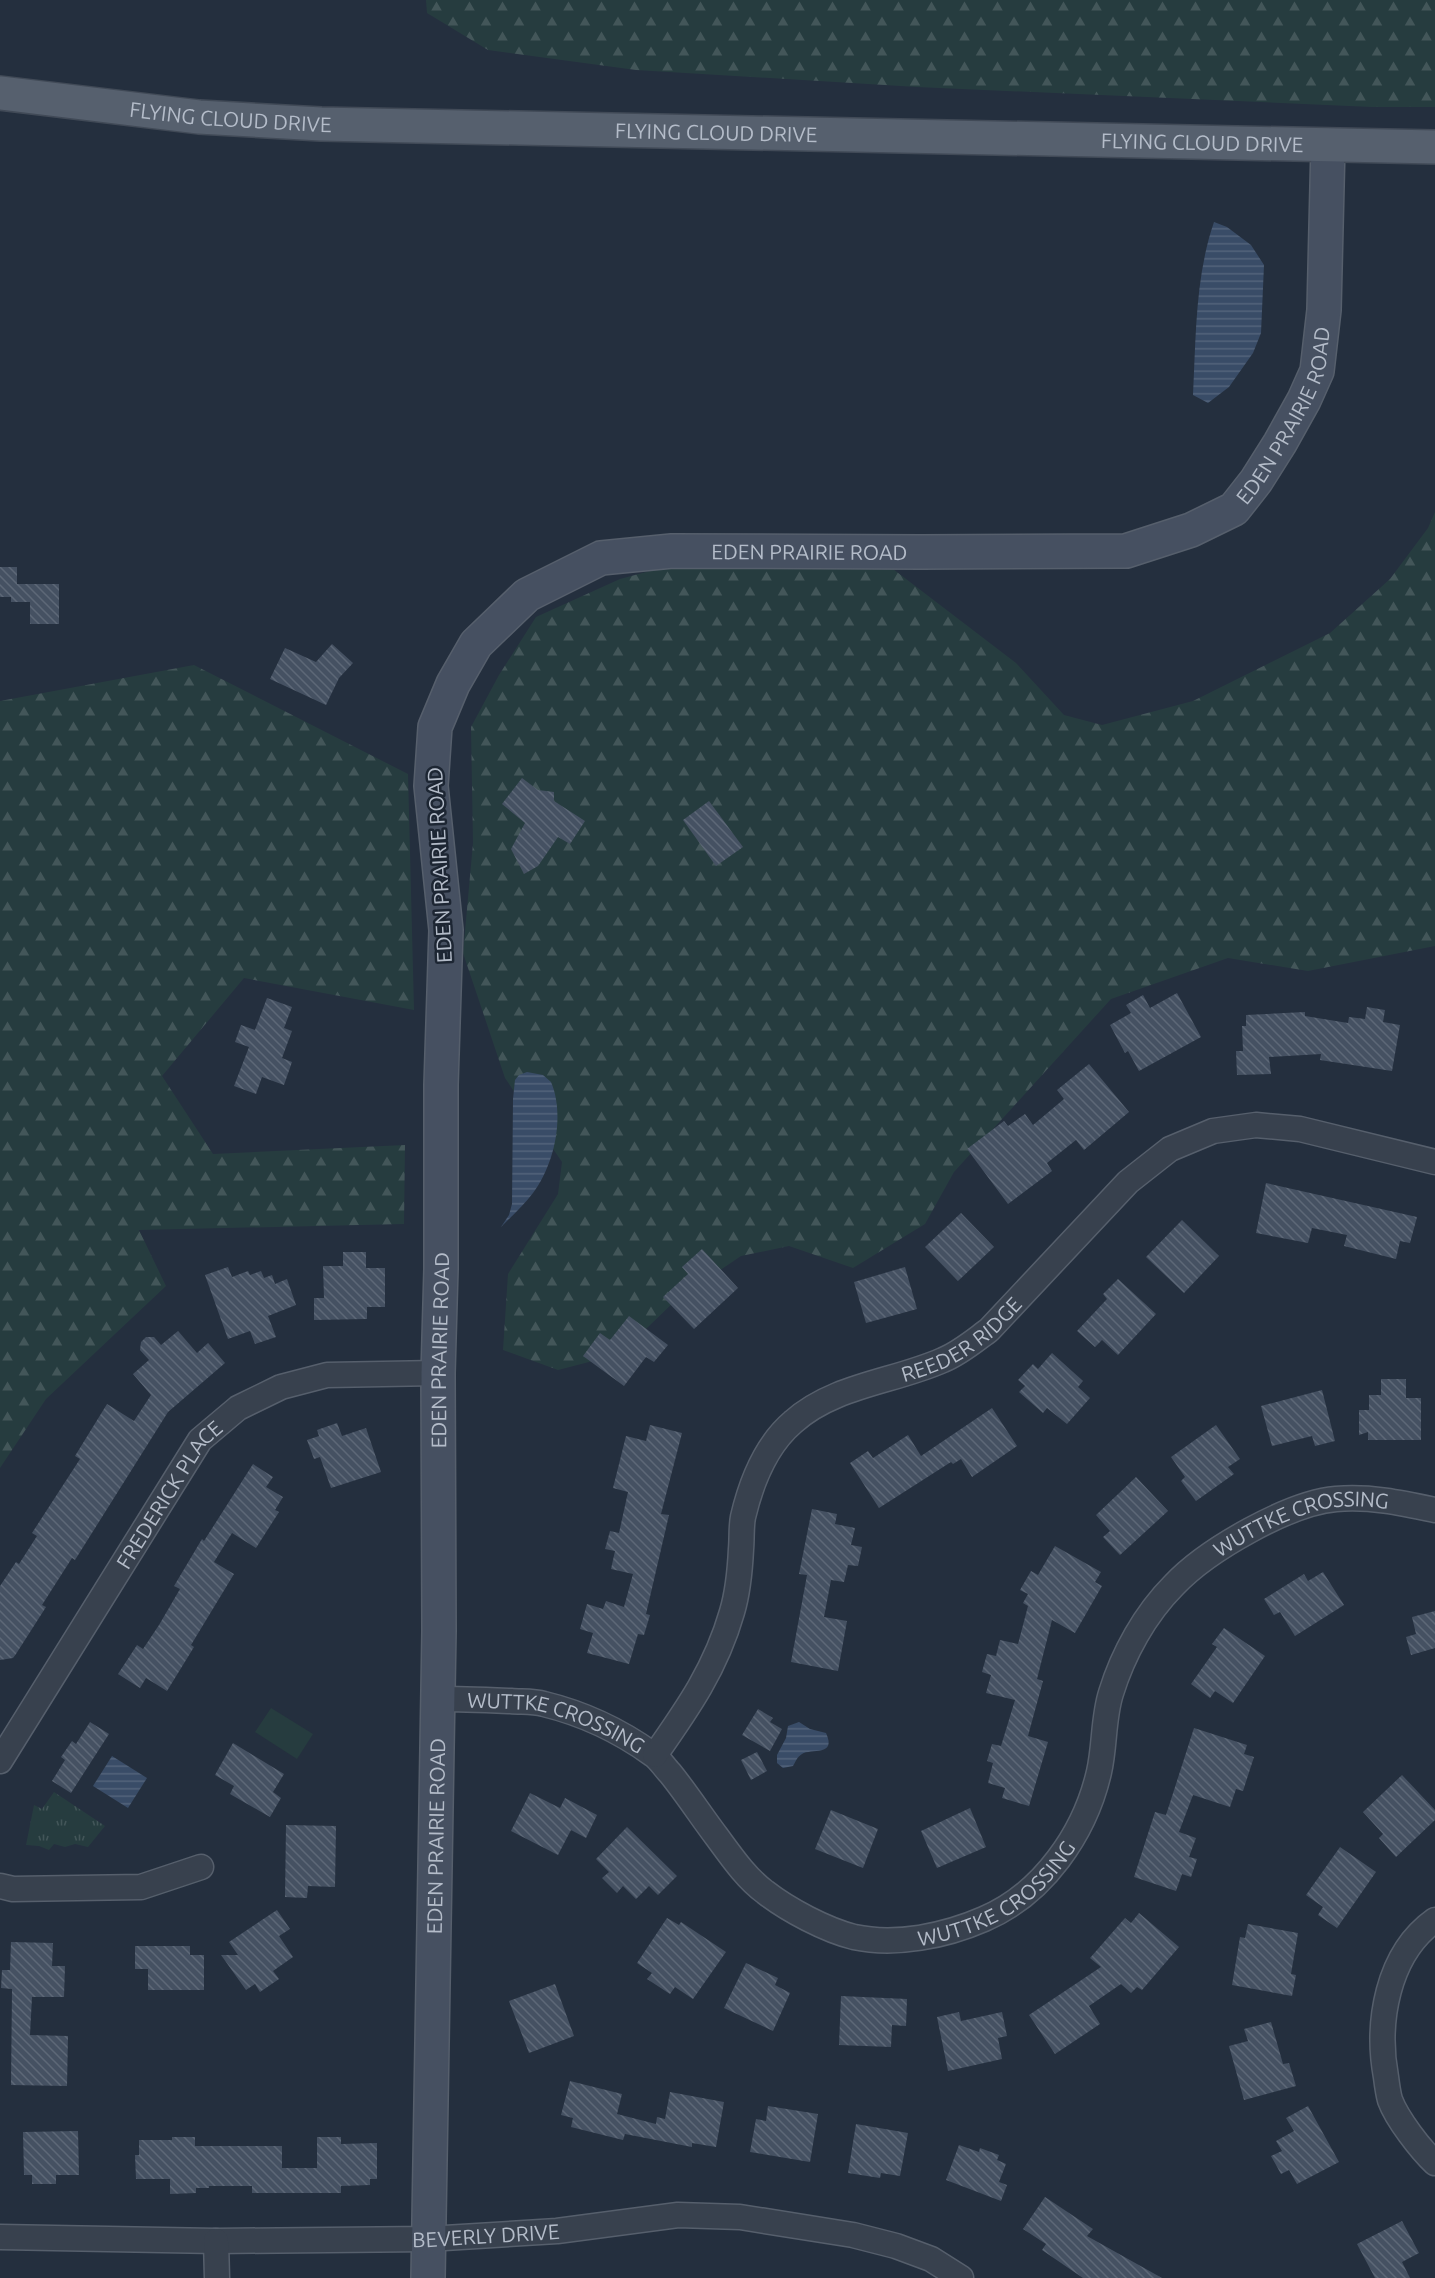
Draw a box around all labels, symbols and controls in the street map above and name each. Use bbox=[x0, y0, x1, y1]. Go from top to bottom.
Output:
street label: FLYING CLOUD DRIVE bbox=[128, 97, 332, 136]
street label: FLYING CLOUD DRIVE bbox=[615, 118, 818, 146]
street label: FLYING CLOUD DRIVE bbox=[1101, 128, 1304, 156]
street label: EDEN PRAIRIE ROAD bbox=[1231, 325, 1334, 509]
street label: EDEN PRAIRIE ROAD bbox=[711, 539, 907, 564]
street label: EDEN PRAIRIE ROAD bbox=[422, 766, 456, 964]
street label: EDEN PRAIRIE ROAD bbox=[426, 1252, 453, 1448]
street label: REEDER RIDGE bbox=[898, 1292, 1026, 1386]
street label: FREDERICK PLACE bbox=[111, 1415, 226, 1573]
street label: WUTTKE CROSSING bbox=[1209, 1486, 1390, 1561]
street label: WUTTKE CROSSING bbox=[467, 1687, 649, 1758]
street label: EDEN PRAIRIE ROAD bbox=[422, 1738, 449, 1934]
street label: WUTTKE CROSSING bbox=[916, 1836, 1080, 1950]
street label: BEVERLY DRIVE bbox=[412, 2219, 560, 2251]

